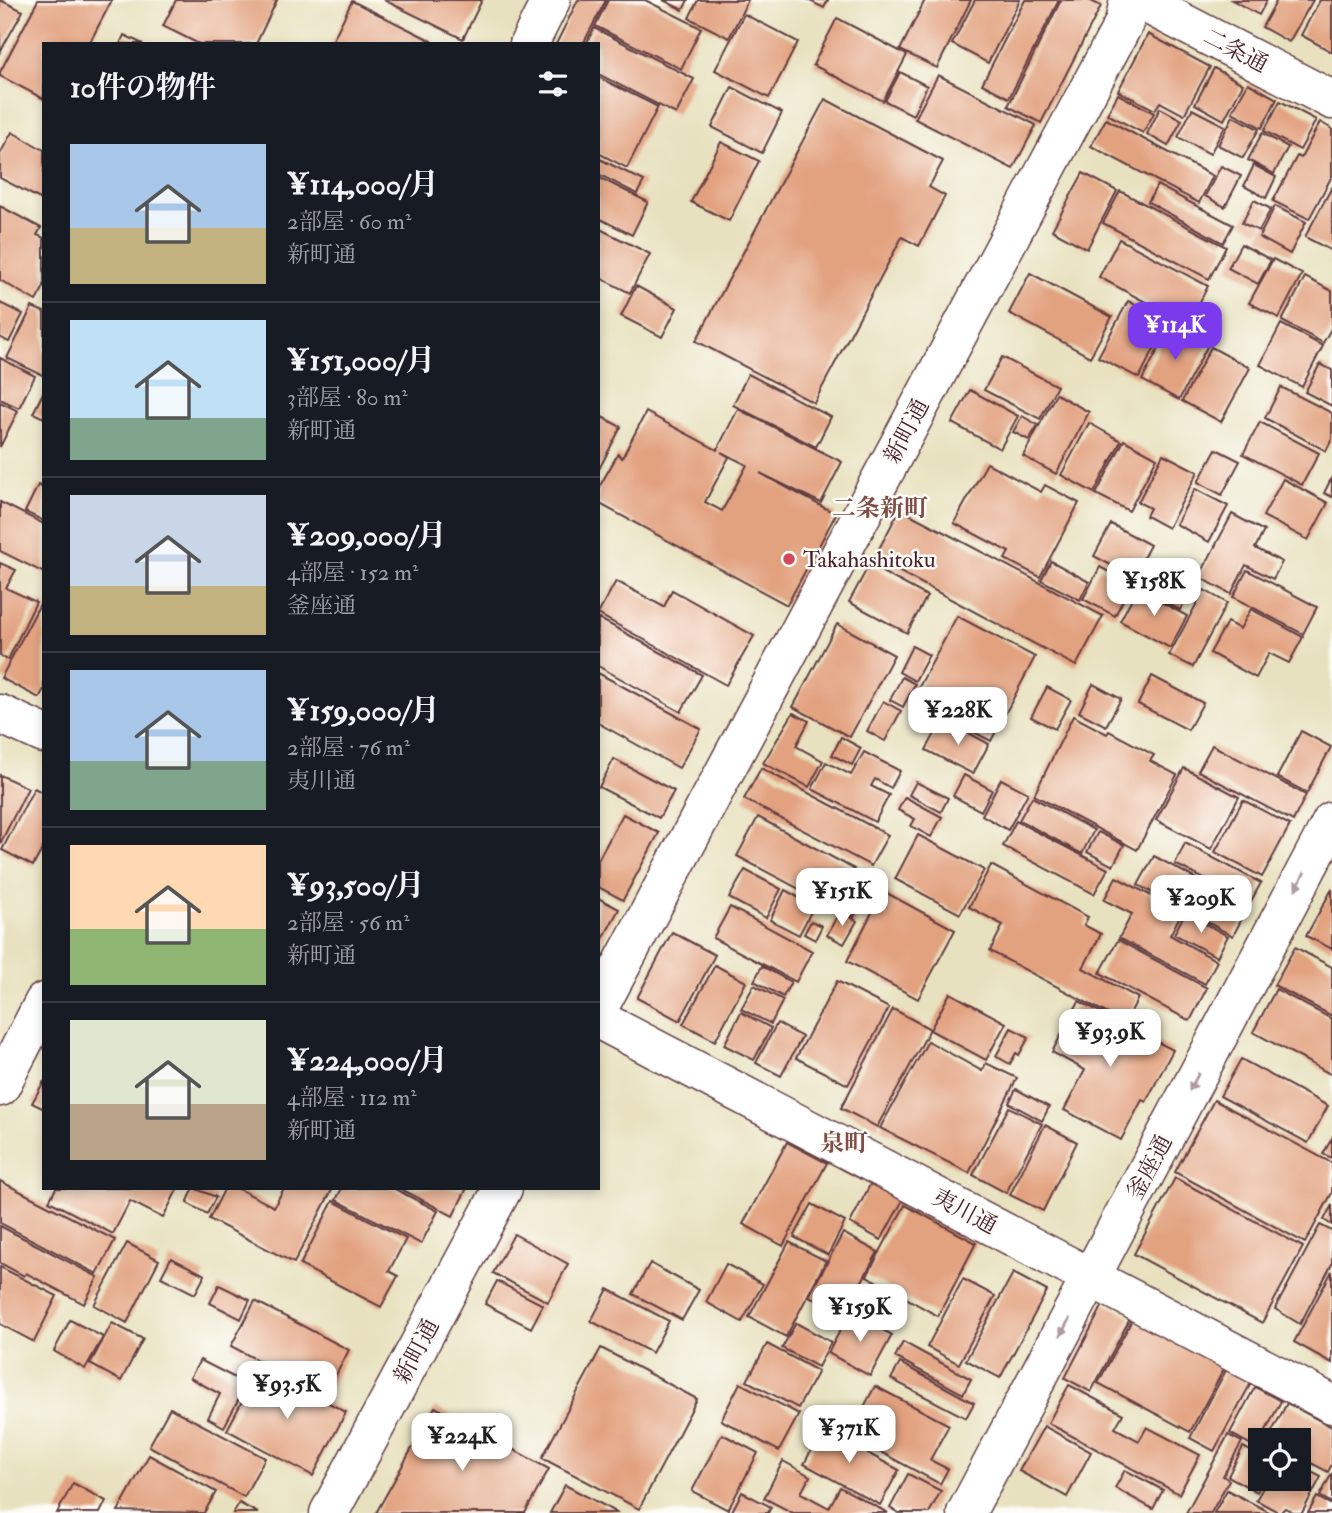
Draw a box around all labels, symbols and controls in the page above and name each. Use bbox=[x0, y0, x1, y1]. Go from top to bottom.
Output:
street label: 二条通 bbox=[1198, 22, 1273, 79]
icon: filters bbox=[534, 65, 572, 103]
text: 10件の物件 bbox=[70, 69, 216, 106]
text: ¥114,000/月 bbox=[287, 166, 439, 203]
icon: home bbox=[126, 172, 210, 256]
text: 2部屋 · 60 m² bbox=[287, 207, 411, 236]
text: 新町通 bbox=[287, 240, 356, 269]
pin: ¥114K bbox=[1126, 302, 1224, 362]
text: ¥114K bbox=[1144, 310, 1206, 339]
text: ¥151,000/月 bbox=[287, 342, 435, 379]
icon: home bbox=[126, 348, 210, 432]
text: 3部屋 · 80 m² bbox=[287, 383, 408, 412]
street label: 新町通 bbox=[877, 394, 935, 469]
text: 新町通 bbox=[287, 416, 356, 445]
district label: 二条新町 bbox=[832, 493, 928, 524]
text: ¥209,000/月 bbox=[287, 517, 447, 554]
icon: home bbox=[126, 523, 210, 607]
place label: Takahashitoku bbox=[803, 545, 936, 574]
marker: Takahashitoku bbox=[781, 551, 797, 567]
text: 4部屋 · 152 m² bbox=[287, 558, 419, 587]
pin: ¥158K bbox=[1105, 558, 1203, 618]
text: ¥158K bbox=[1123, 566, 1185, 595]
text: 釜座通 bbox=[287, 591, 356, 620]
pin: ¥228K bbox=[909, 688, 1007, 747]
text: ¥159,000/月 bbox=[287, 692, 440, 729]
text: ¥228K bbox=[924, 695, 992, 724]
icon: home bbox=[126, 698, 210, 782]
text: 2部屋 · 76 m² bbox=[287, 733, 410, 762]
text: 夷川通 bbox=[287, 766, 356, 795]
text: ¥93,500/月 bbox=[287, 867, 425, 904]
pin: ¥151K bbox=[793, 869, 891, 928]
one-way arrow bbox=[1294, 871, 1306, 891]
icon: home bbox=[126, 873, 210, 957]
text: ¥151K bbox=[812, 876, 872, 905]
pin: ¥209K bbox=[1152, 876, 1250, 935]
text: ¥209K bbox=[1167, 883, 1235, 912]
text: 2部屋 · 56 m² bbox=[287, 908, 410, 937]
text: 新町通 bbox=[287, 941, 356, 970]
pin: ¥93.9K bbox=[1053, 1010, 1167, 1069]
text: ¥93.9K bbox=[1075, 1017, 1145, 1046]
text: ¥224,000/月 bbox=[287, 1042, 448, 1079]
icon: home bbox=[126, 1048, 210, 1132]
one-way arrow bbox=[1188, 1072, 1200, 1092]
text: 4部屋 · 112 m² bbox=[287, 1083, 417, 1112]
text: 新町通 bbox=[287, 1116, 356, 1145]
district label: 泉町 bbox=[820, 1128, 868, 1159]
street label: 釜座通 bbox=[1120, 1130, 1178, 1205]
street label: 夷川通 bbox=[927, 1182, 1002, 1240]
pin: ¥159K bbox=[811, 1284, 909, 1344]
text: ¥159K bbox=[828, 1292, 892, 1321]
street label: 新町通 bbox=[387, 1314, 445, 1389]
one-way arrow bbox=[1059, 1317, 1071, 1337]
pin: ¥93.5K bbox=[230, 1362, 344, 1421]
text: ¥93.5K bbox=[253, 1369, 321, 1398]
pin: ¥371K bbox=[800, 1406, 898, 1465]
text: ¥371K bbox=[819, 1413, 879, 1442]
pin: ¥224K bbox=[413, 1414, 511, 1473]
text: ¥224K bbox=[427, 1421, 497, 1450]
map controls bbox=[1248, 1428, 1311, 1491]
button: locate bbox=[1248, 1428, 1311, 1491]

